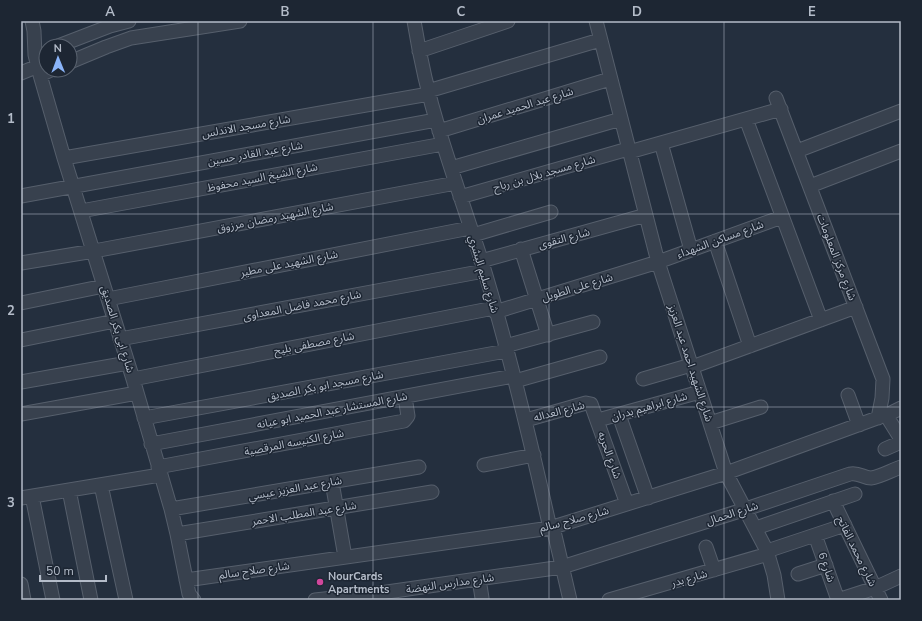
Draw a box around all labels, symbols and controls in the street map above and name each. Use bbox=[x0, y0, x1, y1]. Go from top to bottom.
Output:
text: A bbox=[105, 3, 115, 21]
text: B bbox=[281, 3, 290, 21]
text: C bbox=[457, 3, 466, 21]
text: D bbox=[632, 3, 642, 21]
text: E bbox=[808, 3, 816, 21]
north arrow bbox=[38, 38, 78, 78]
text: N bbox=[54, 41, 62, 56]
street label: شارع عبد الحميد عمران bbox=[475, 84, 576, 127]
text: 1 bbox=[7, 110, 15, 128]
street label: شارع مسجد الاندلس bbox=[201, 111, 292, 142]
street label: شارع عبد القادر حسين bbox=[206, 138, 304, 169]
street label: شارع مسجد بلال بن رباح bbox=[491, 152, 597, 195]
street label: شارع الشيخ السيد محفوظ bbox=[205, 159, 319, 196]
street label: شارع الشهيد رمضان مرزوق bbox=[216, 199, 335, 236]
street label: شارع مركز المعلومات bbox=[813, 212, 860, 303]
street label: شارع مساكن الشهداء bbox=[675, 217, 766, 262]
street label: شارع التقوى bbox=[537, 224, 592, 253]
street label: شارع سليم البشري bbox=[463, 233, 503, 316]
street label: شارع الشهيد على مطير bbox=[238, 247, 340, 281]
street label: شارع على الطويل bbox=[540, 269, 615, 305]
street label: شارع ابى بكر الصديق bbox=[97, 284, 138, 375]
street label: شارع محمد فاضل المعداوى bbox=[242, 287, 363, 324]
text: 2 bbox=[7, 302, 15, 320]
street label: شارع الشهيد احمد عبد العزيز bbox=[664, 302, 717, 424]
street label: شارع مصطفى بليح bbox=[272, 328, 356, 359]
street label: شارع مسجد ابو بكر الصديق bbox=[266, 367, 385, 404]
street label: شارع المستشار عبد الحميد ابو عيانه bbox=[255, 388, 409, 432]
street label: شارع ابراهيم بدران bbox=[609, 388, 690, 425]
street label: شارع العداله bbox=[532, 397, 587, 425]
street label: شارع الكنيسه المرقصية bbox=[243, 425, 346, 460]
street label: شارع الحريه bbox=[594, 429, 625, 481]
street label: شارع عبد العزيز عيسي bbox=[247, 473, 344, 506]
text: 3 bbox=[7, 494, 15, 512]
street label: شارع عبد المطلب الاحمر bbox=[249, 498, 358, 529]
street label: شارع الحمال bbox=[704, 498, 760, 529]
street label: شارع صلاح سالم bbox=[538, 503, 611, 537]
street label: شارع محمد الفاتح bbox=[833, 513, 880, 589]
street label: شارع 6 bbox=[814, 550, 839, 585]
scale bar bbox=[40, 557, 106, 583]
street label: شارع صلاح سالم bbox=[218, 558, 291, 584]
text: 50 m bbox=[46, 563, 74, 579]
street label: شارع بدر bbox=[668, 566, 709, 591]
place label: NourCards Apartments bbox=[328, 569, 389, 597]
street label: شارع مدارس النهضة bbox=[405, 570, 496, 597]
marker: NourCards Apartments bbox=[315, 577, 325, 587]

